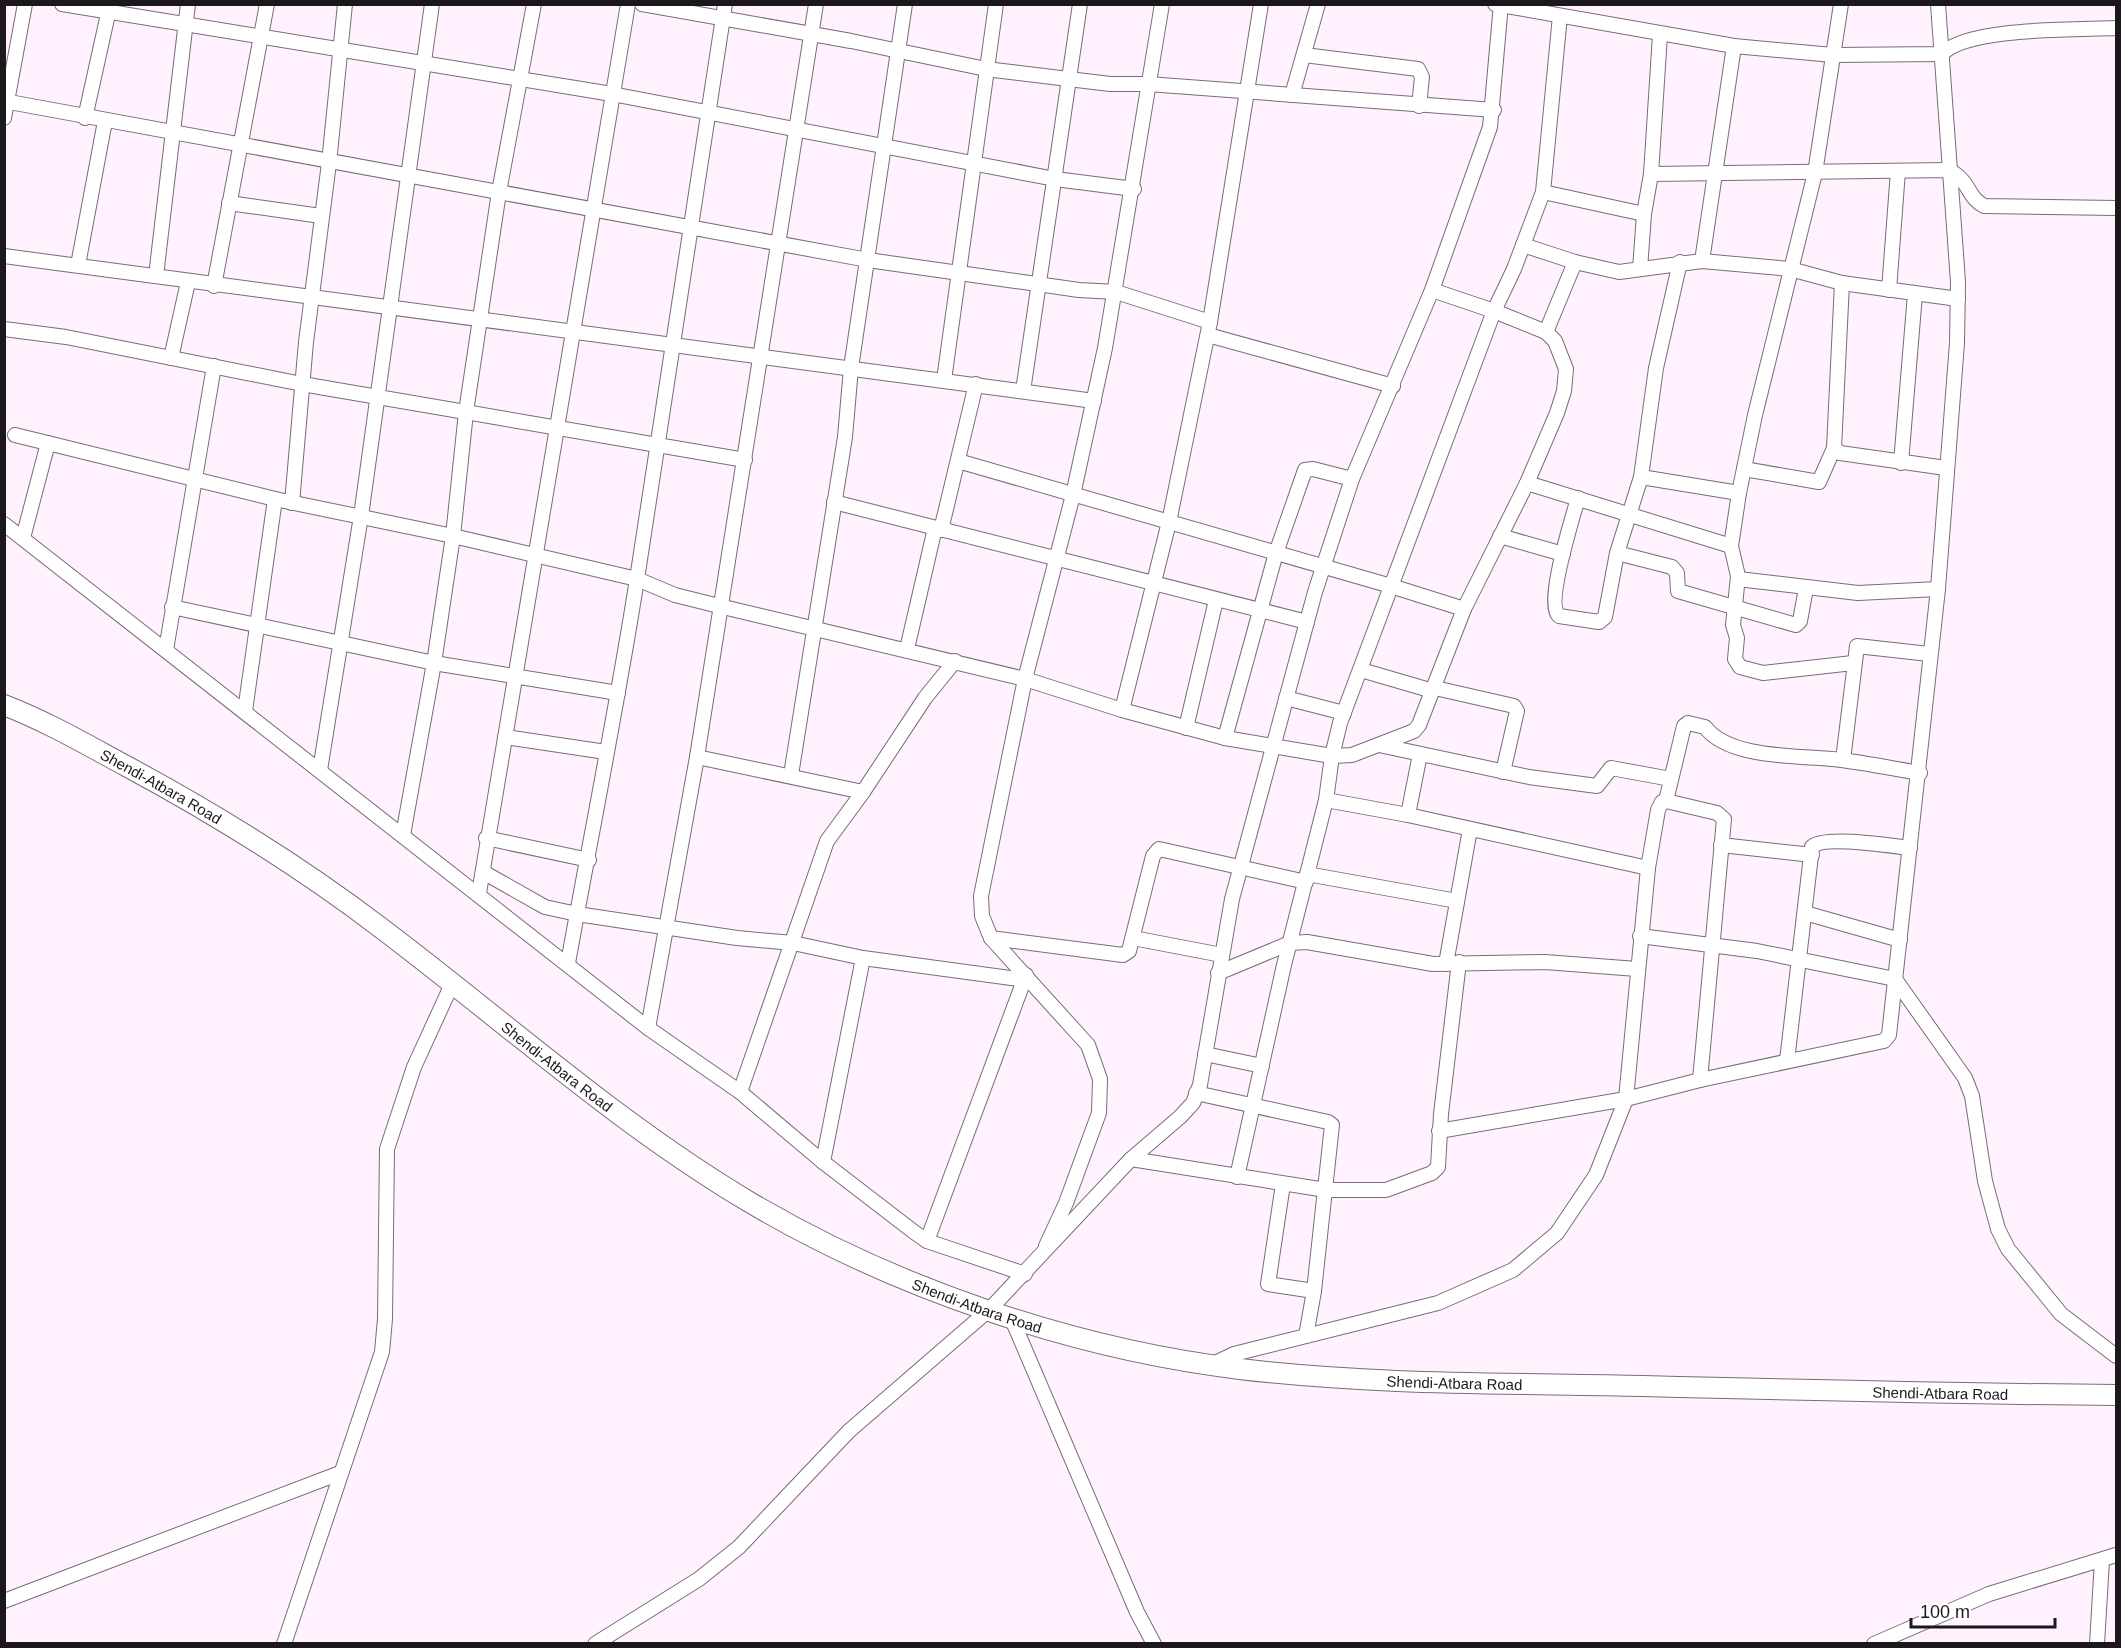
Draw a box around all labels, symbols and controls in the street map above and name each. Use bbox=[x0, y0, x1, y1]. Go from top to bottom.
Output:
street label: Shendi-Atbara Road bbox=[98, 745, 225, 827]
street label: Shendi-Atbara Road bbox=[498, 1018, 616, 1115]
street label: Shendi-Atbara Road bbox=[910, 1275, 1044, 1336]
street label: Shendi-Atbara Road bbox=[1386, 1372, 1523, 1393]
street label: Shendi-Atbara Road bbox=[1872, 1383, 2008, 1402]
scale bar bbox=[1911, 1591, 2055, 1629]
text: 100 m bbox=[1920, 1602, 1970, 1622]

